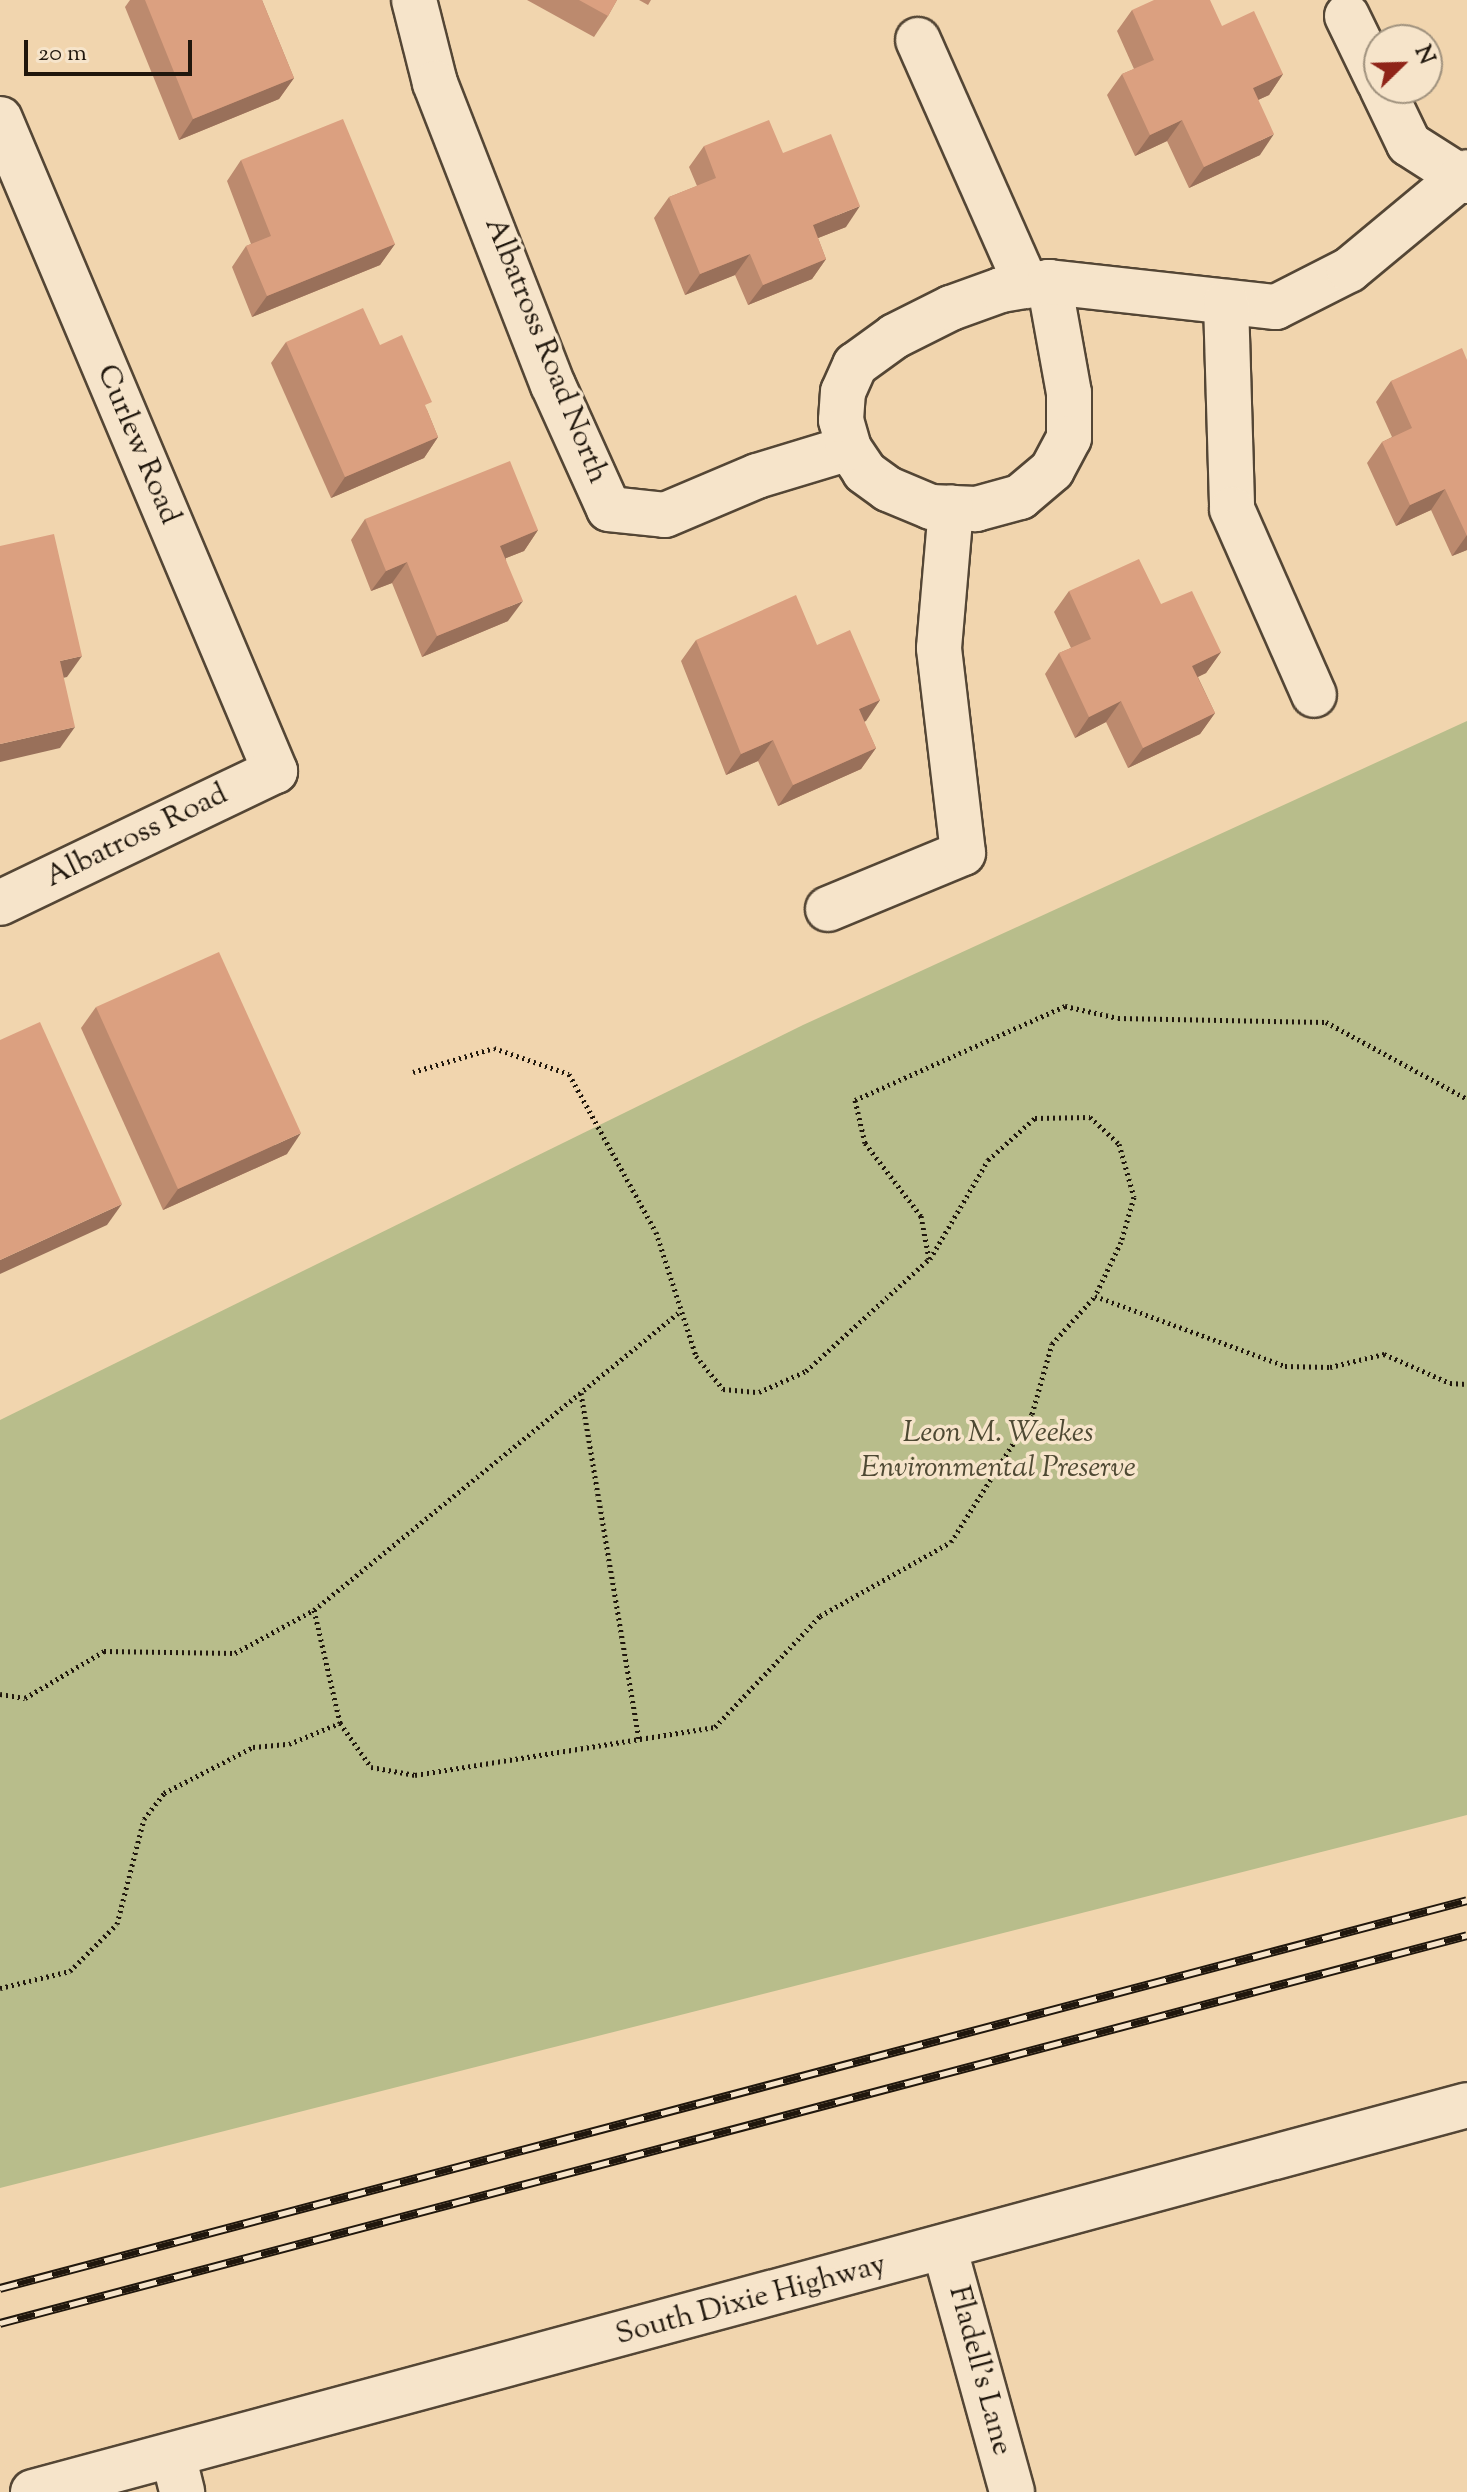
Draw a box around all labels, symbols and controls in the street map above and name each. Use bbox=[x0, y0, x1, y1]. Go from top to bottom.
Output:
scale bar bbox=[28, 24, 196, 74]
north arrow bbox=[1363, 24, 1443, 104]
text: 20 m bbox=[38, 37, 87, 71]
text: N bbox=[1405, 41, 1441, 70]
street label: Albatross Road North bbox=[475, 213, 615, 489]
street label: Curlew Road bbox=[87, 360, 187, 530]
street label: Albatross Road bbox=[40, 777, 234, 897]
park label: Leon M. Weekes Environmental Preserve bbox=[860, 1416, 1136, 1486]
street label: South Dixie Highway bbox=[612, 2248, 890, 2354]
street label: Fladell's Lane bbox=[939, 2282, 1019, 2460]

